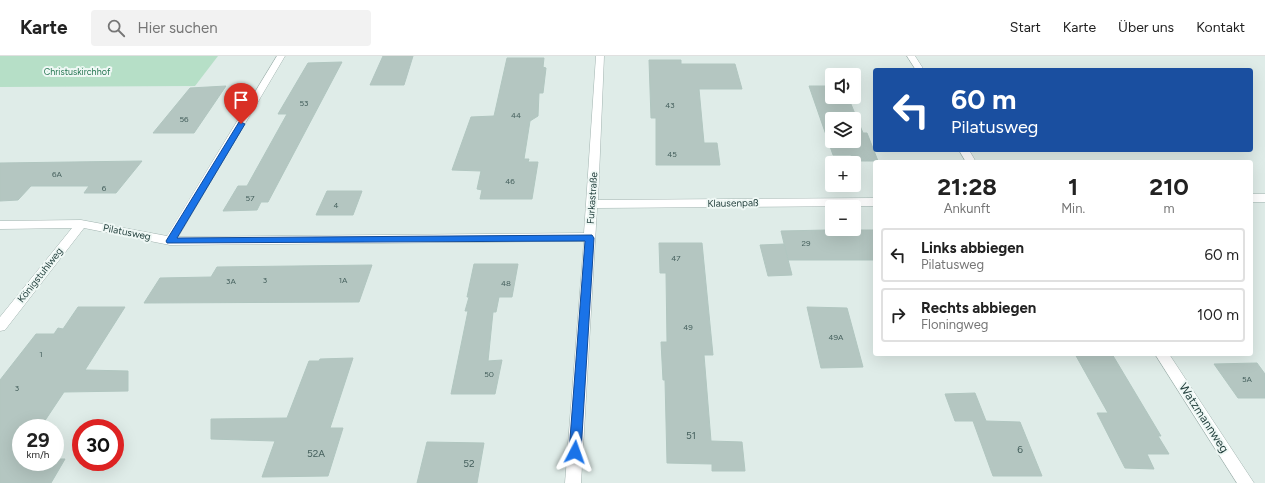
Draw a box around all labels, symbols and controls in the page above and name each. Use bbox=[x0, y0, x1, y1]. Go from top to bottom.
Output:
search box bbox=[91, 10, 371, 46]
text: Karte bbox=[20, 16, 67, 39]
icon: search bbox=[105, 17, 127, 39]
text: Hier suchen bbox=[137, 19, 218, 37]
text: Start bbox=[1010, 19, 1041, 36]
text: Karte bbox=[1063, 19, 1096, 36]
text: Über uns bbox=[1118, 19, 1174, 36]
text: Kontakt bbox=[1196, 19, 1245, 36]
park label: Christuskirchhof bbox=[44, 66, 111, 77]
map controls bbox=[825, 68, 861, 236]
button: sound bbox=[825, 68, 861, 104]
text: 60 m bbox=[951, 82, 1016, 116]
pin bbox=[224, 83, 258, 124]
icon: left bbox=[885, 84, 937, 136]
icon: arrive bbox=[230, 89, 252, 111]
house number: 53 bbox=[300, 98, 308, 108]
house number: 43 bbox=[665, 100, 675, 110]
house number: 44 bbox=[511, 110, 521, 120]
button: layers bbox=[825, 112, 861, 148]
house number: 56 bbox=[179, 114, 189, 124]
text: Pilatusweg bbox=[951, 116, 1038, 138]
house number: 45 bbox=[667, 149, 677, 159]
button: + bbox=[825, 156, 861, 192]
house number: 6A bbox=[52, 169, 63, 179]
street label: Furkastraße bbox=[584, 171, 600, 224]
text: 21:28 bbox=[937, 172, 997, 201]
text: 1 bbox=[1068, 172, 1078, 201]
text: 210 bbox=[1149, 172, 1189, 201]
house number: 46 bbox=[505, 176, 515, 186]
house number: 6 bbox=[102, 183, 107, 193]
house number: 57 bbox=[246, 193, 255, 203]
street label: Klausenpaß bbox=[707, 196, 759, 210]
house number: 4 bbox=[334, 200, 339, 210]
button: − bbox=[825, 200, 861, 236]
text: Ankunft bbox=[944, 201, 990, 216]
text: Min. bbox=[1061, 201, 1085, 216]
text: m bbox=[1164, 201, 1175, 216]
street label: Pilatusweg bbox=[102, 221, 152, 243]
house number: 29 bbox=[802, 238, 811, 248]
text: Links abbiegen bbox=[921, 239, 1024, 257]
icon: left bbox=[887, 244, 909, 266]
street label: Königstuhlweg bbox=[14, 245, 66, 305]
text: 60 m bbox=[1204, 246, 1239, 264]
house number: 47 bbox=[671, 253, 681, 263]
text: Pilatusweg bbox=[921, 257, 984, 272]
house number: 3 bbox=[263, 275, 267, 285]
house number: 1A bbox=[339, 275, 348, 285]
house number: 3A bbox=[226, 276, 236, 286]
house number: 48 bbox=[501, 278, 511, 288]
text: Rechts abbiegen bbox=[921, 299, 1036, 317]
icon: right bbox=[887, 304, 909, 326]
text: 100 m bbox=[1197, 306, 1239, 324]
text: Floningweg bbox=[921, 317, 988, 332]
house number: 49 bbox=[683, 322, 693, 332]
house number: 49A bbox=[829, 332, 844, 342]
house number: 1 bbox=[39, 349, 43, 359]
house number: 50 bbox=[484, 369, 494, 379]
house number: 5A bbox=[1242, 374, 1253, 384]
street label: Watzmannweg bbox=[1176, 381, 1232, 455]
house number: 3 bbox=[15, 383, 19, 393]
speed limit sign: 30 bbox=[72, 419, 124, 471]
text: 29 bbox=[26, 428, 50, 452]
house number: 51 bbox=[686, 429, 696, 442]
position arrow bbox=[554, 431, 596, 473]
house number: 6 bbox=[1017, 443, 1023, 456]
house number: 52A bbox=[307, 447, 325, 460]
text: km/h bbox=[27, 448, 49, 461]
house number: 52 bbox=[463, 457, 475, 470]

